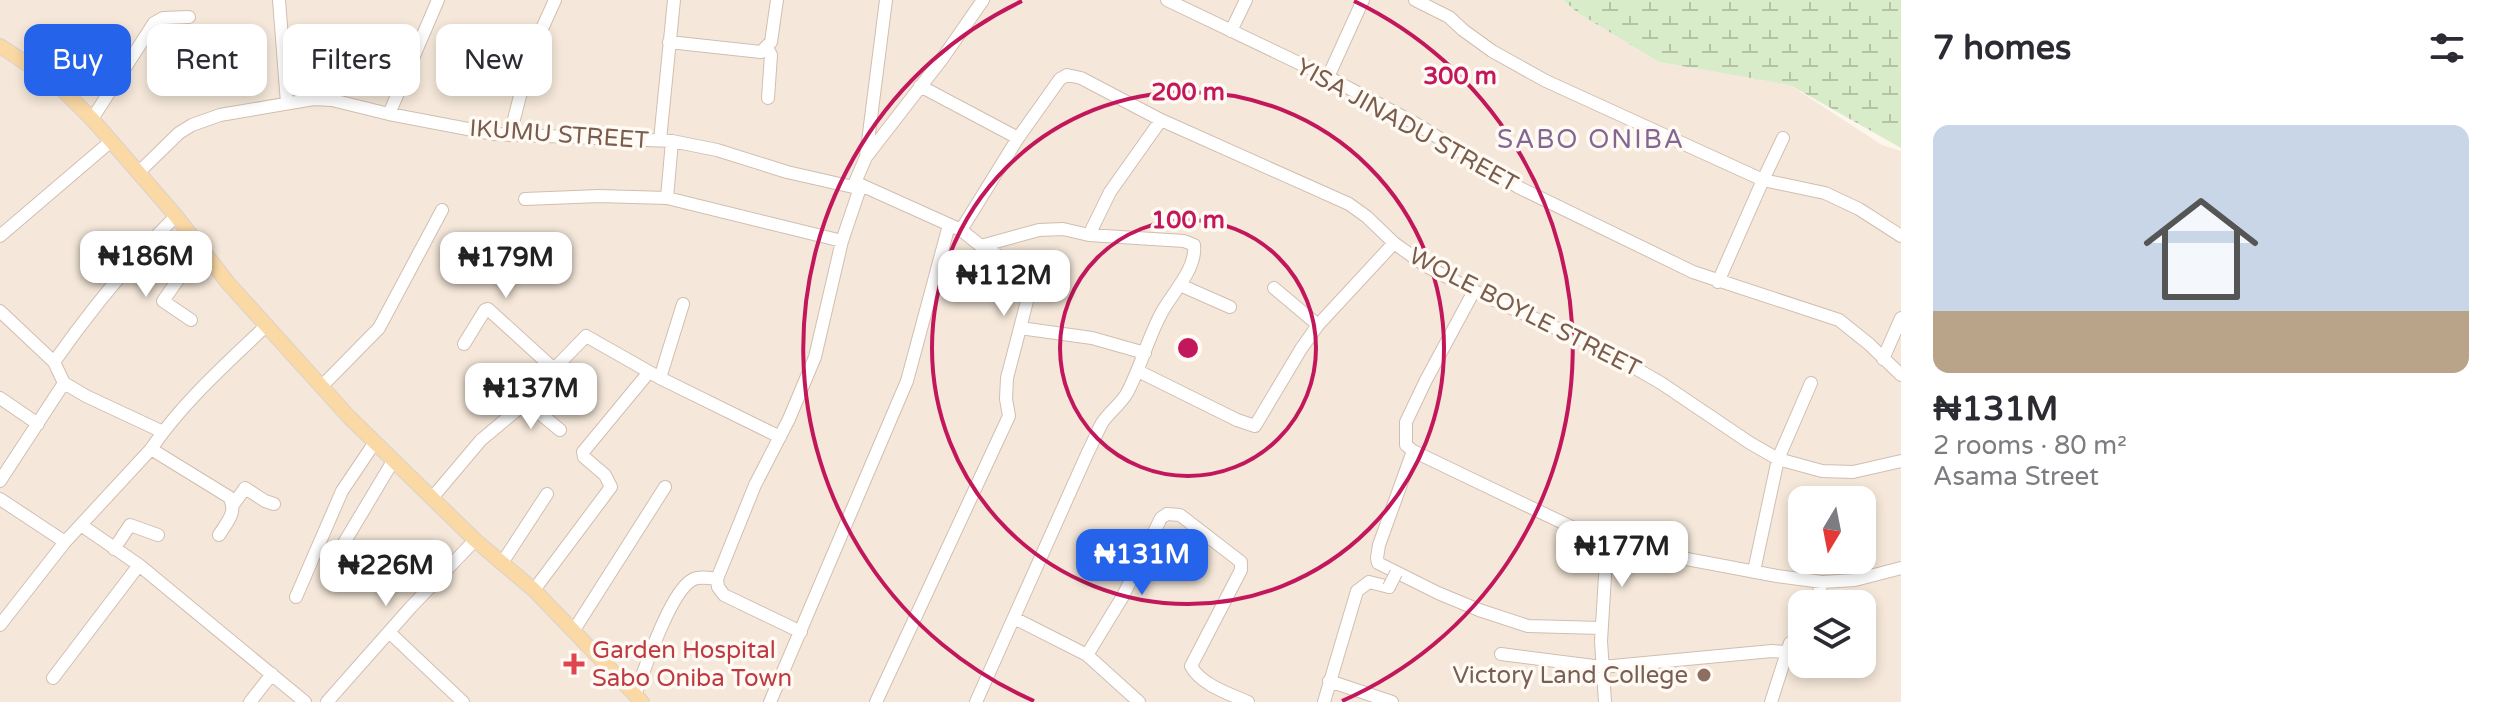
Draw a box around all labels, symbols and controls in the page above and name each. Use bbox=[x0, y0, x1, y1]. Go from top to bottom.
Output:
chip: Buy bbox=[24, 24, 131, 96]
chip: Rent bbox=[147, 24, 267, 96]
chip: Filters bbox=[283, 24, 420, 96]
chip: New bbox=[436, 24, 552, 96]
icon: filters bbox=[2425, 26, 2469, 70]
text: 7 homes bbox=[1933, 28, 2071, 69]
street label: YISA JINADU STREET bbox=[1291, 52, 1523, 199]
text: 300 m bbox=[1423, 62, 1497, 91]
text: 200 m bbox=[1151, 78, 1225, 107]
street label: IKUMU STREET bbox=[468, 114, 650, 155]
district label: SABO ONIBA bbox=[1497, 124, 1685, 155]
icon: home bbox=[2129, 177, 2273, 321]
text: 100 m bbox=[1151, 206, 1225, 235]
pin: ₦186M bbox=[90, 231, 202, 299]
pin: ₦179M bbox=[450, 232, 562, 300]
text: ₦186M bbox=[98, 241, 194, 272]
street label: WOLE BOYLE STREET bbox=[1404, 241, 1646, 384]
text: ₦179M bbox=[458, 242, 554, 273]
pin: ₦112M bbox=[948, 250, 1060, 318]
text: ₦112M bbox=[956, 260, 1052, 291]
centre of rings bbox=[1174, 334, 1202, 362]
pin: ₦137M bbox=[475, 363, 587, 431]
text: ₦137M bbox=[483, 373, 579, 404]
text: ₦131M bbox=[1933, 389, 2058, 430]
text: 2 rooms · 80 m² bbox=[1933, 430, 2127, 461]
text: Asama Street bbox=[1933, 461, 2099, 492]
north arrow bbox=[1788, 486, 1876, 574]
map controls bbox=[1788, 486, 1876, 678]
pin: ₦177M bbox=[1566, 521, 1678, 589]
pin: ₦131M bbox=[1086, 529, 1198, 597]
text: ₦177M bbox=[1574, 531, 1670, 562]
text: ₦131M bbox=[1094, 539, 1190, 570]
pin: ₦226M bbox=[330, 540, 442, 608]
text: ₦226M bbox=[338, 550, 434, 581]
button: layers bbox=[1788, 590, 1876, 678]
place label: Garden Hospital Sabo Oniba Town bbox=[592, 636, 792, 693]
marker: Garden Hospital Sabo Oniba Town bbox=[563, 653, 585, 675]
place label: Victory Land College bbox=[1452, 661, 1688, 690]
marker: Victory Land College bbox=[1695, 666, 1713, 684]

